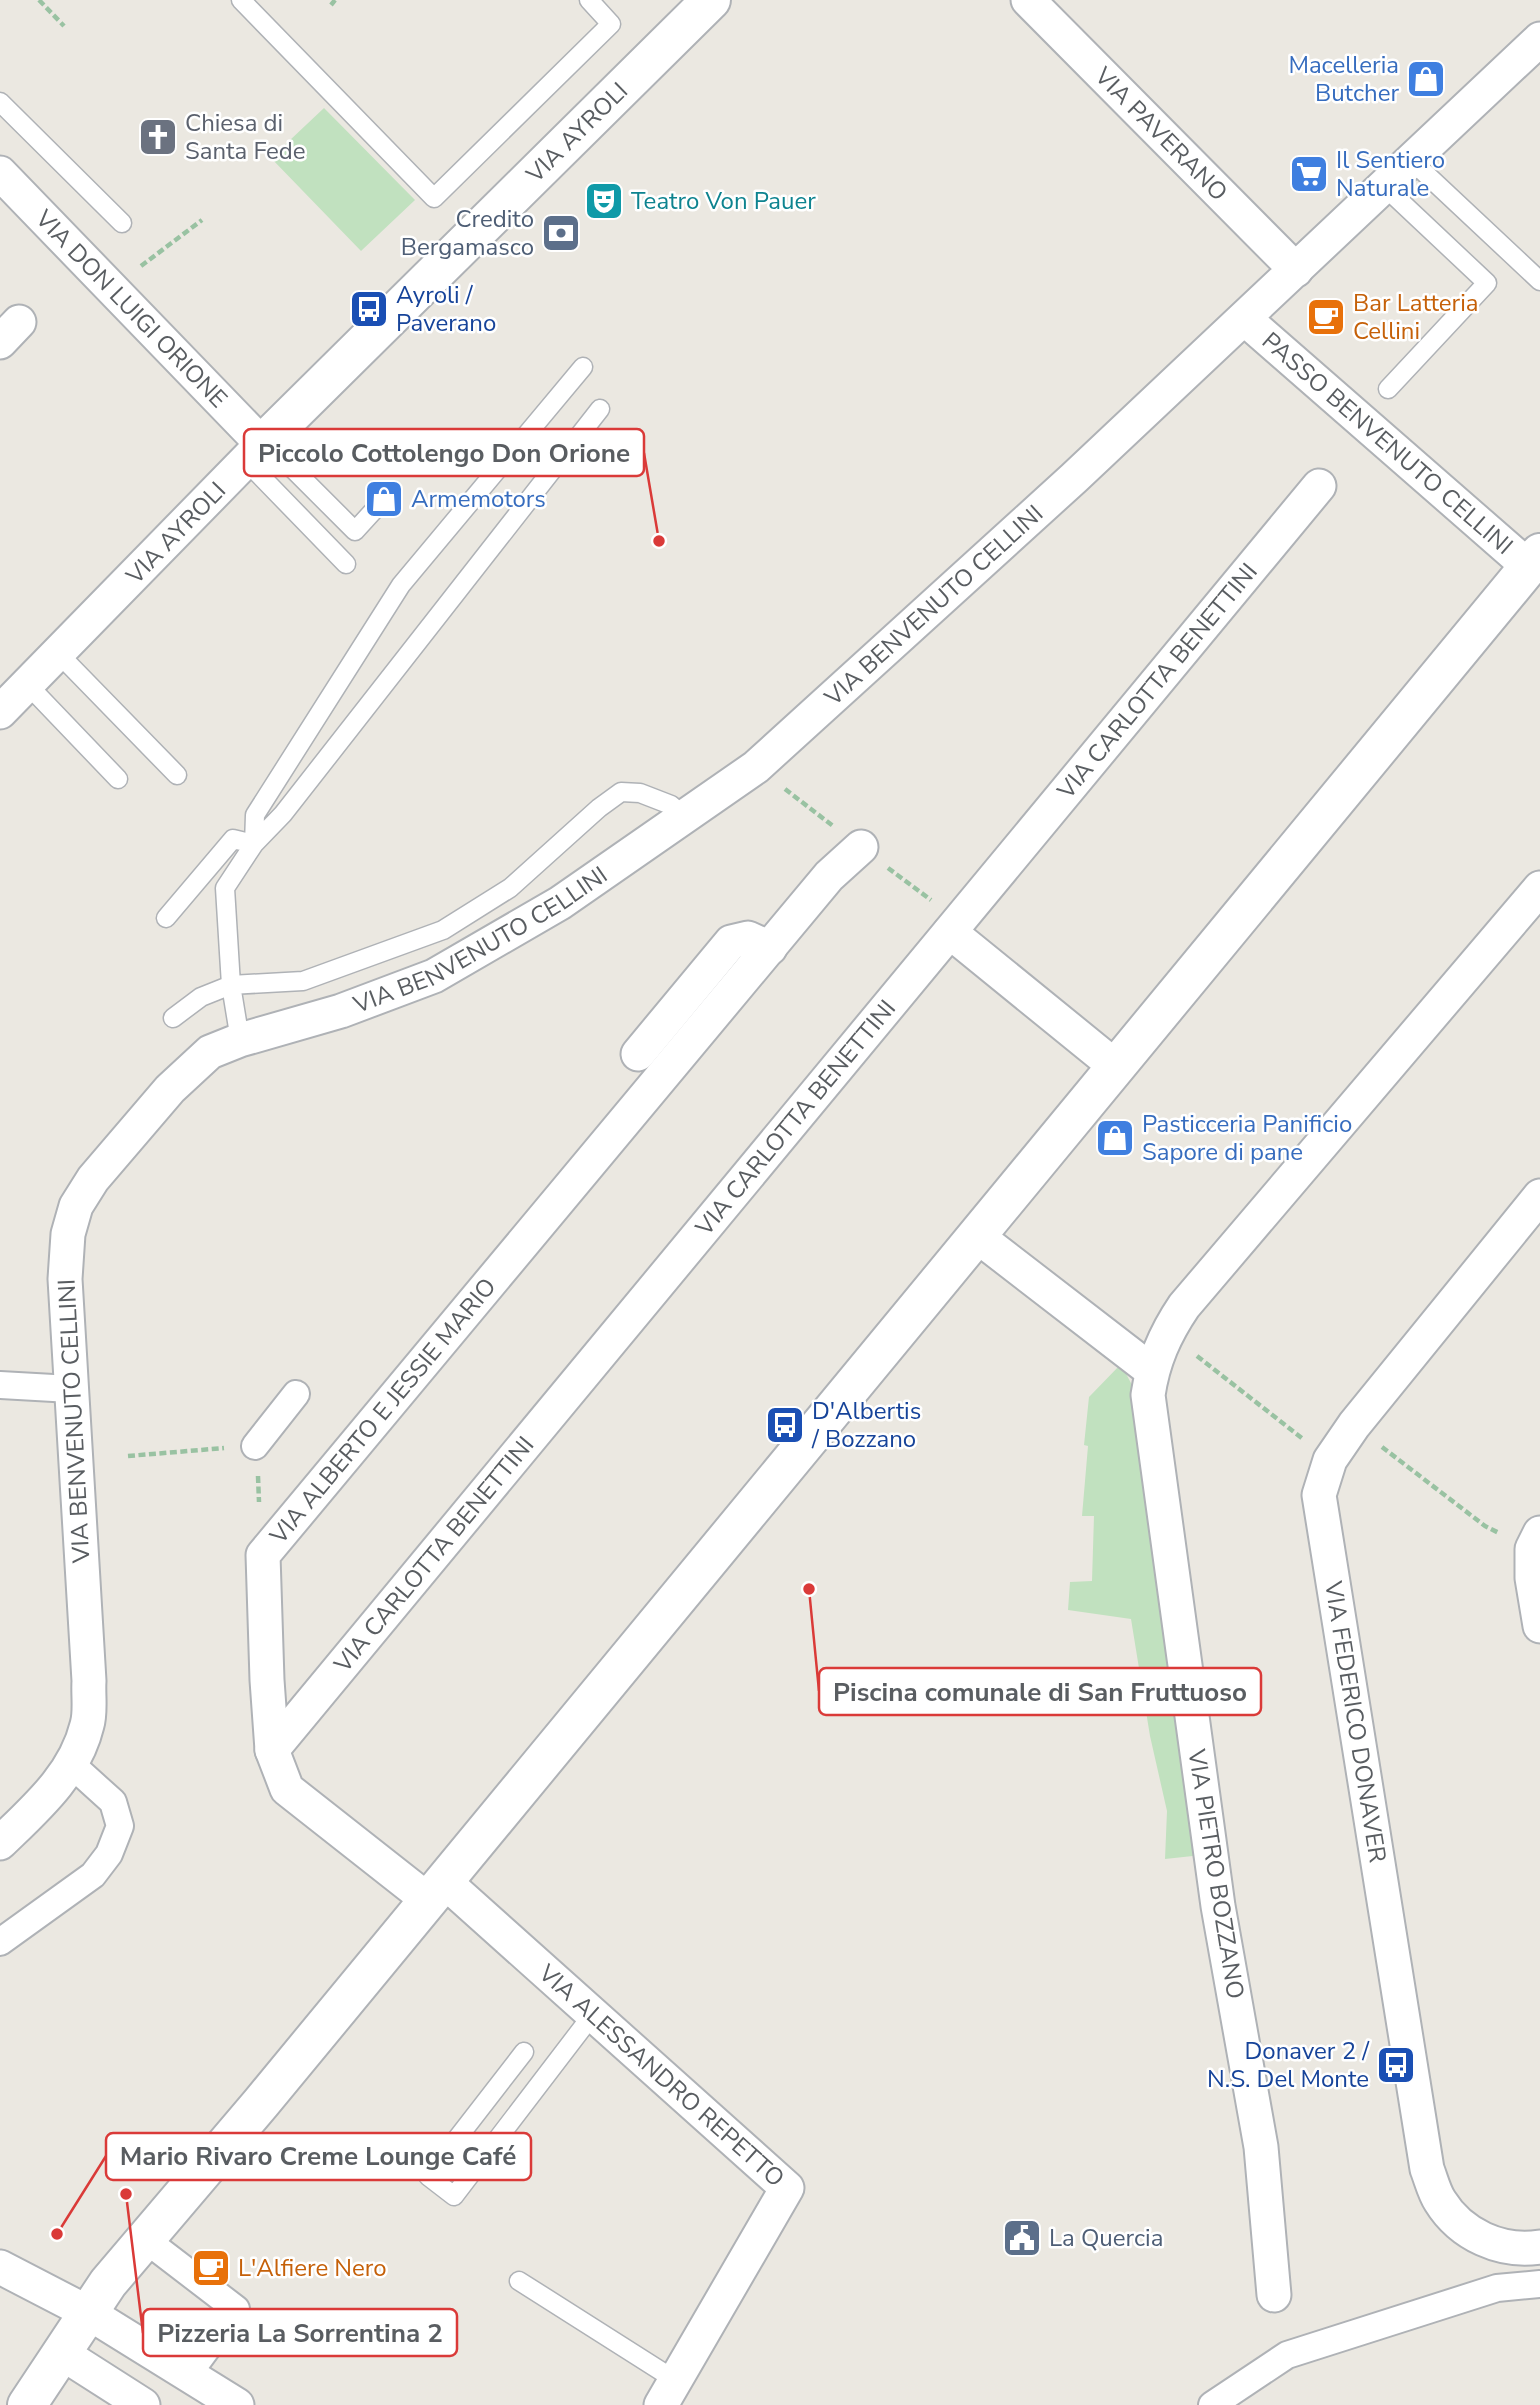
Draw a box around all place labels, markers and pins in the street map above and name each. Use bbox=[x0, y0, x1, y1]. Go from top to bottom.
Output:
place label: Macelleria Butcher bbox=[1288, 49, 1399, 109]
shop icon: Macelleria Butcher bbox=[1405, 58, 1447, 100]
place label: Chiesa di Santa Fede bbox=[185, 107, 306, 167]
church icon: Chiesa di Santa Fede bbox=[137, 116, 179, 158]
place label: Il Sentiero Naturale bbox=[1336, 144, 1445, 204]
supermarket icon: Il Sentiero Naturale bbox=[1288, 153, 1330, 195]
theatre icon: Teatro Von Pauer bbox=[583, 180, 625, 222]
place label: Teatro Von Pauer bbox=[631, 185, 816, 217]
place label: Credito Bergamasco bbox=[401, 203, 534, 263]
bank icon: Credito Bergamasco bbox=[540, 212, 582, 254]
place label: Ayroli / Paverano bbox=[396, 279, 496, 339]
place label: Bar Latteria Cellini bbox=[1353, 287, 1478, 347]
bus stop icon: Ayroli / Paverano bbox=[348, 288, 390, 330]
cafe icon: Bar Latteria Cellini bbox=[1305, 296, 1347, 338]
callout: Piccolo Cottolengo Don Orione bbox=[244, 429, 644, 476]
shop icon: Armemotors bbox=[363, 478, 405, 520]
place label: Armemotors bbox=[411, 483, 546, 515]
place label: Pasticceria Panificio Sapore di pane bbox=[1142, 1108, 1352, 1168]
shop icon: Pasticceria Panificio Sapore di pane bbox=[1094, 1117, 1136, 1159]
place label: D'Albertis / Bozzano bbox=[811, 1395, 921, 1455]
bus stop icon: D'Albertis / Bozzano bbox=[764, 1404, 806, 1446]
callout: Piscina comunale di San Fruttuoso bbox=[819, 1668, 1261, 1715]
place label: Donaver 2 / N.S. Del Monte bbox=[1207, 2035, 1370, 2095]
bus stop icon: Donaver 2 / N.S. Del Monte bbox=[1375, 2044, 1417, 2086]
callout: Mario Rivaro Creme Lounge Café bbox=[106, 2133, 531, 2180]
public building icon: La Quercia bbox=[1001, 2217, 1043, 2259]
place label: La Quercia bbox=[1049, 2222, 1163, 2254]
cafe icon: L'Alfiere Nero bbox=[190, 2247, 232, 2289]
place label: L'Alfiere Nero bbox=[238, 2252, 387, 2284]
callout: Pizzeria La Sorrentina 2 bbox=[143, 2309, 457, 2356]

